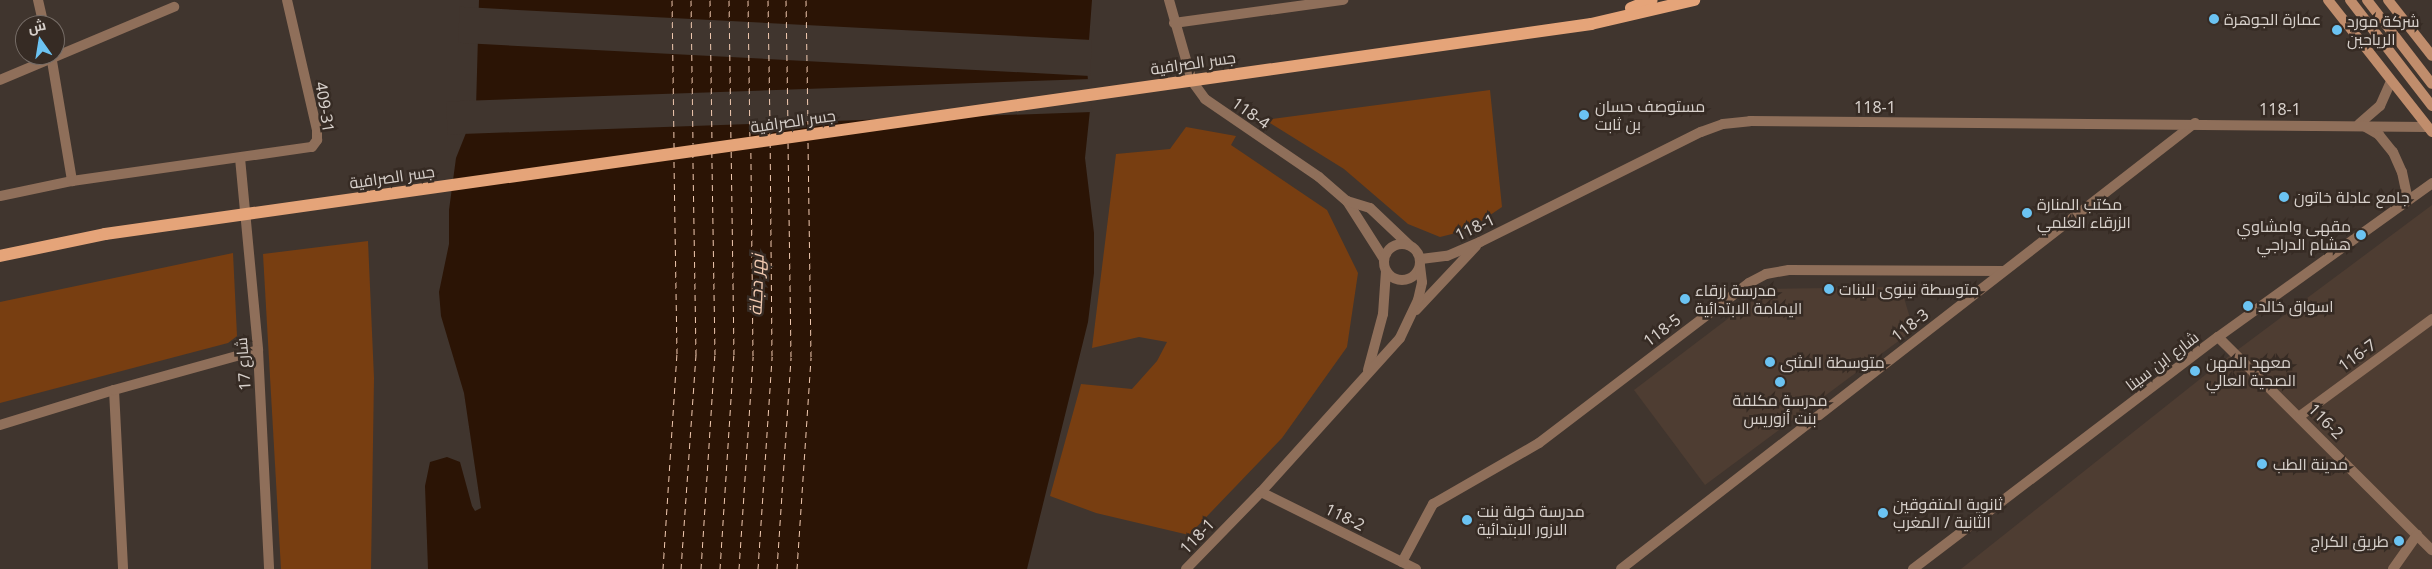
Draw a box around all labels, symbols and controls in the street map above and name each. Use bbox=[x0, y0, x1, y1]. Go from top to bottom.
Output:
place label: عمارة الجوهرة bbox=[2224, 9, 2321, 29]
place label: شركة مورد الرياحين bbox=[2347, 11, 2420, 49]
marker: عمارة الجوهرة bbox=[2208, 13, 2220, 25]
north arrow bbox=[15, 15, 65, 65]
text: ش bbox=[26, 15, 48, 37]
marker: شركة مورد الرياحين bbox=[2331, 24, 2343, 36]
street label: جسر الصرافية bbox=[1149, 48, 1237, 78]
street label: 409-31 bbox=[312, 80, 338, 134]
street label: 118-4 bbox=[1228, 93, 1274, 133]
place label: مستوصف حسان بن ثابت bbox=[1595, 96, 1705, 134]
street label: 118-1 bbox=[1854, 97, 1896, 117]
street label: 118-1 bbox=[2259, 99, 2301, 119]
street label: جسر الصرافية bbox=[749, 106, 837, 136]
marker: مستوصف حسان بن ثابت bbox=[1577, 108, 1591, 122]
street label: جسر الصرافية bbox=[348, 162, 436, 192]
place label: جامع عادلة خاتون bbox=[2294, 187, 2410, 207]
marker: جامع عادلة خاتون bbox=[2278, 191, 2290, 203]
place label: مكتب المنارة الزرقاء العلمي bbox=[2037, 194, 2131, 232]
marker: مكتب المنارة الزرقاء العلمي bbox=[2021, 207, 2033, 219]
street label: 118-1 bbox=[1452, 209, 1498, 245]
place label: مقهى وامشاوي هشام الدراجي bbox=[2237, 216, 2351, 254]
marker: مقهى وامشاوي هشام الدراجي bbox=[2355, 229, 2367, 241]
water label: نهر دجلة bbox=[744, 254, 768, 316]
place label: متوسطة نينوى للبنات bbox=[1839, 279, 1979, 299]
place label: مدرسة زرقاء اليمامة الابتدائية bbox=[1695, 280, 1802, 318]
marker: متوسطة نينوى للبنات bbox=[1823, 283, 1835, 295]
marker: مدرسة زرقاء اليمامة الابتدائية bbox=[1679, 293, 1691, 305]
place label: اسواق خالد bbox=[2258, 296, 2334, 316]
marker: اسواق خالد bbox=[2242, 300, 2254, 312]
street label: 118-3 bbox=[1888, 305, 1932, 345]
street label: 118-5 bbox=[1640, 310, 1684, 350]
street label: شارع ابن سينا bbox=[2122, 327, 2202, 395]
street label: 116-7 bbox=[2334, 335, 2380, 375]
street label: شارع 17 bbox=[232, 337, 254, 391]
place label: متوسطة المثنى bbox=[1780, 352, 1885, 372]
place label: معهد المهن الصحية العالي bbox=[2206, 352, 2296, 390]
marker: متوسطة المثنى bbox=[1764, 356, 1776, 368]
marker: معهد المهن الصحية العالي bbox=[2188, 364, 2202, 378]
marker: مدرسة مكلفة بنت أزوريس bbox=[1774, 376, 1786, 388]
place label: مدرسة مكلفة بنت أزوريس bbox=[1733, 390, 1827, 428]
street label: 116-2 bbox=[2304, 399, 2348, 443]
place label: مدينة الطب bbox=[2273, 454, 2348, 474]
marker: مدينة الطب bbox=[2255, 457, 2269, 471]
place label: ثانوية المتفوقين الثانية / المغرب bbox=[1893, 494, 2002, 532]
street label: 118-2 bbox=[1322, 499, 1368, 535]
place label: مدرسة خولة بنت الازور الابتدائية bbox=[1477, 501, 1585, 539]
marker: ثانوية المتفوقين الثانية / المغرب bbox=[1877, 507, 1889, 519]
street label: 118-1 bbox=[1176, 514, 1218, 558]
marker: مدرسة خولة بنت الازور الابتدائية bbox=[1461, 514, 1473, 526]
place label: طريق الكراج bbox=[2311, 531, 2389, 551]
marker: طريق الكراج bbox=[2393, 535, 2405, 547]

